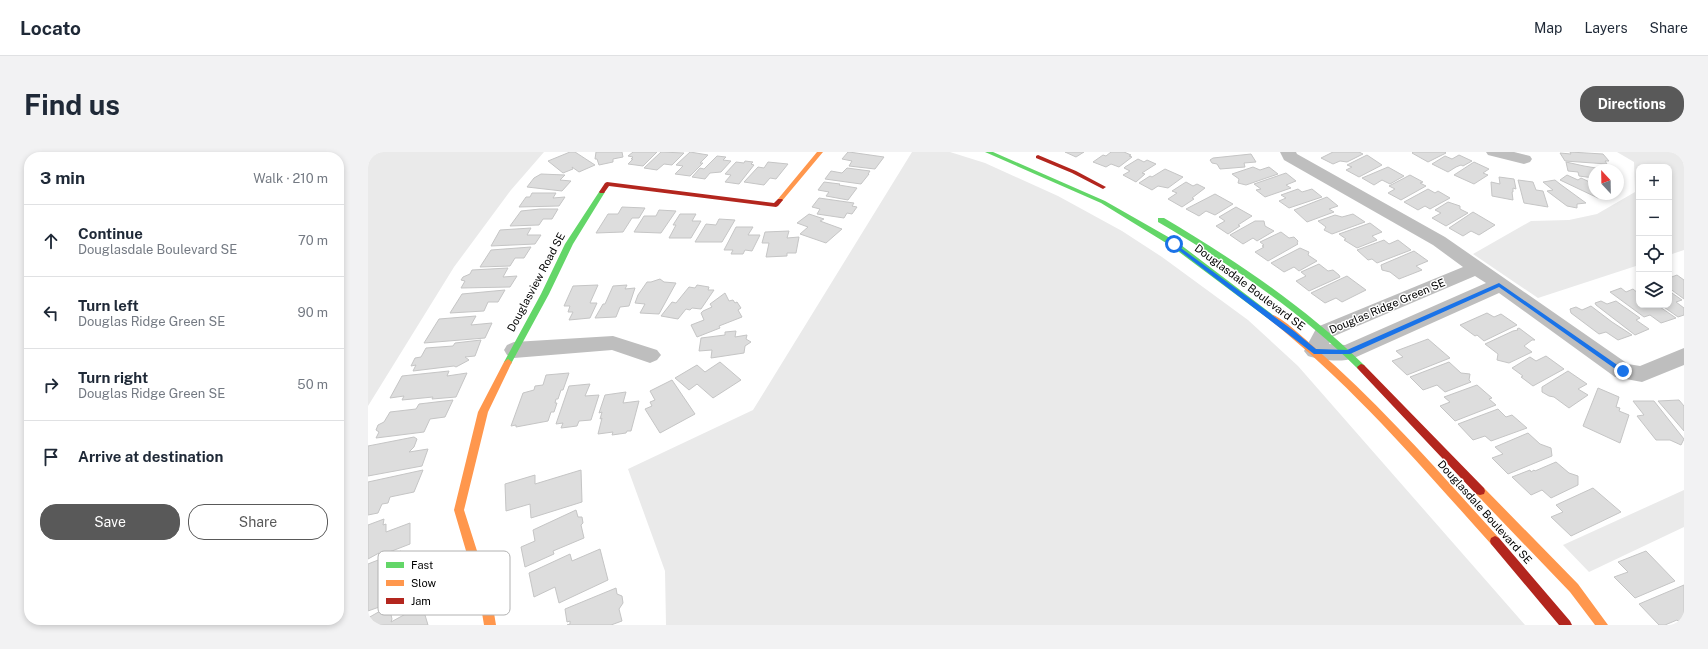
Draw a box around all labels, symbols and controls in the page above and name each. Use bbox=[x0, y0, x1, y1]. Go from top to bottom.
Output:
text: Locato bbox=[20, 17, 81, 39]
text: Map bbox=[1534, 20, 1562, 36]
text: Layers bbox=[1584, 20, 1628, 36]
text: Share bbox=[1650, 20, 1688, 36]
button: Directions bbox=[1580, 86, 1684, 122]
text: Find us bbox=[24, 88, 120, 121]
north arrow bbox=[1588, 164, 1624, 200]
map controls bbox=[1636, 164, 1672, 308]
button: + bbox=[1636, 164, 1672, 200]
text: 3 min bbox=[40, 168, 85, 188]
text: Walk · 210 m bbox=[253, 171, 328, 186]
button: − bbox=[1636, 200, 1672, 236]
text: Continue bbox=[78, 225, 143, 242]
icon: ahead bbox=[40, 230, 62, 252]
street label: Douglasview Road SE bbox=[505, 230, 567, 334]
text: 70 m bbox=[298, 233, 328, 248]
route start bbox=[1165, 235, 1183, 253]
button: locate bbox=[1636, 236, 1672, 272]
text: Douglasdale Boulevard SE bbox=[78, 242, 237, 257]
street label: Douglasdale Boulevard SE bbox=[1193, 242, 1308, 332]
button: layers bbox=[1636, 272, 1672, 308]
street label: Douglas Ridge Green SE bbox=[1327, 276, 1447, 336]
text: Turn left bbox=[78, 297, 139, 314]
icon: left bbox=[40, 302, 62, 324]
text: 90 m bbox=[298, 305, 328, 320]
text: Douglas Ridge Green SE bbox=[78, 314, 225, 329]
route end bbox=[1614, 362, 1632, 380]
text: Turn right bbox=[78, 369, 148, 386]
icon: right bbox=[40, 374, 62, 396]
text: 50 m bbox=[297, 377, 328, 392]
text: Douglas Ridge Green SE bbox=[78, 386, 225, 401]
icon: arrive bbox=[40, 446, 62, 468]
text: Arrive at destination bbox=[78, 448, 223, 465]
street label: Douglasdale Boulevard SE bbox=[1435, 458, 1535, 566]
button: Save bbox=[40, 504, 180, 540]
button: Share bbox=[188, 504, 328, 540]
legend bbox=[378, 551, 510, 615]
text: Fast bbox=[411, 559, 433, 571]
text: Slow bbox=[411, 577, 437, 589]
text: Jam bbox=[411, 595, 431, 607]

